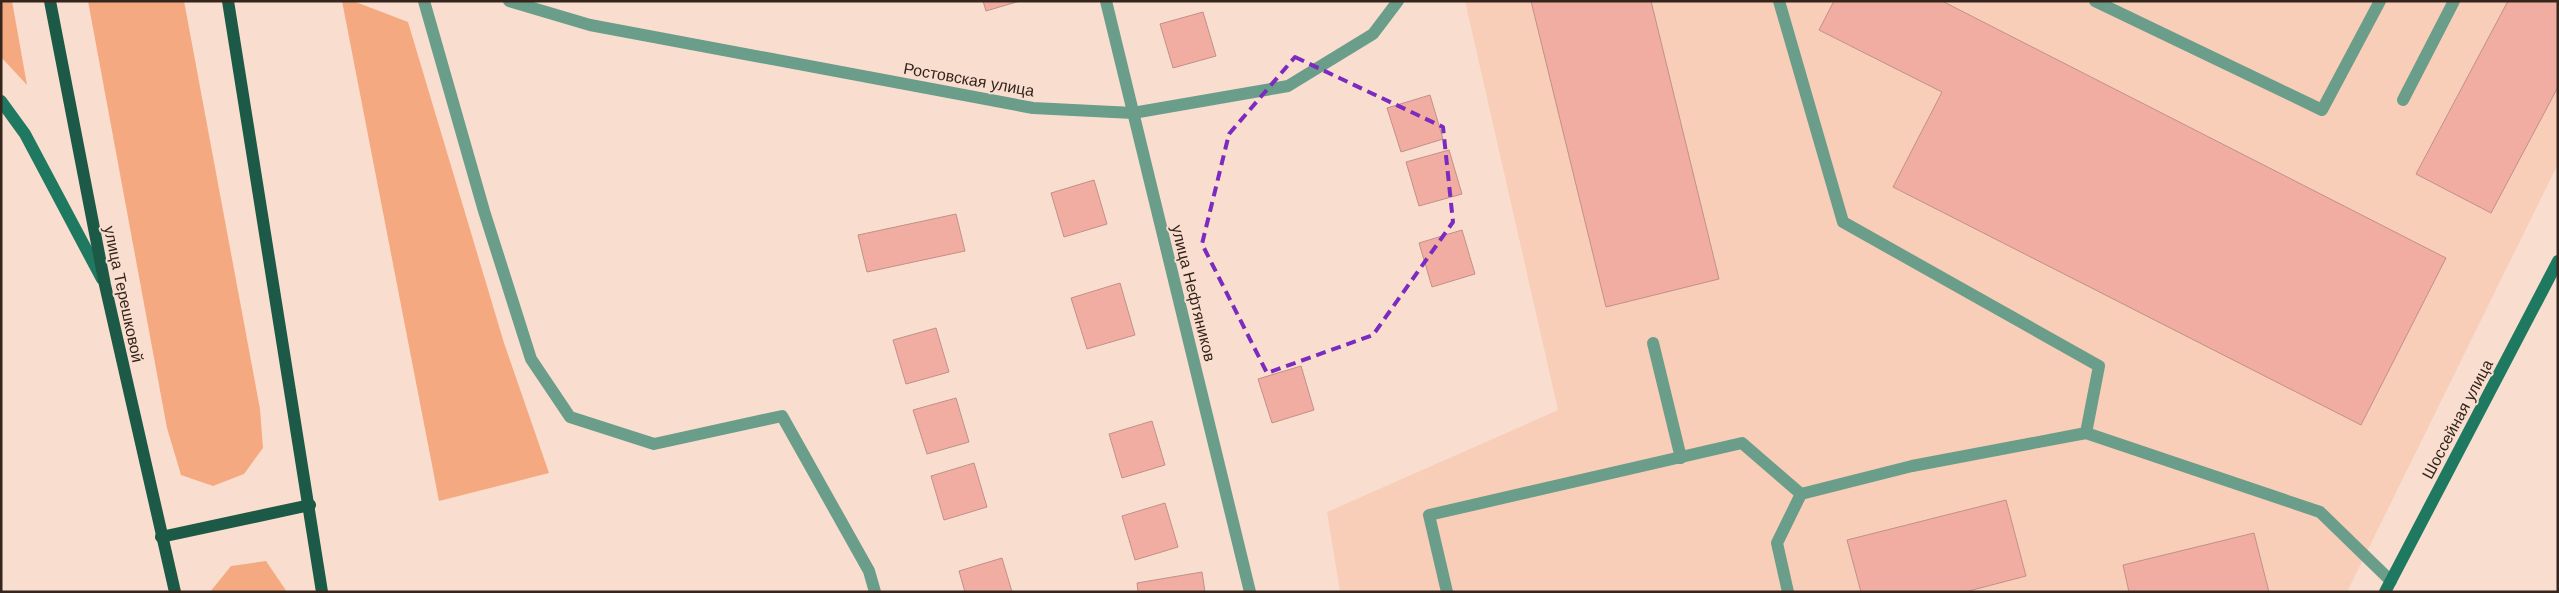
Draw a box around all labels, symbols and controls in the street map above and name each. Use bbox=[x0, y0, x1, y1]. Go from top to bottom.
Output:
street label: Ростовская улица bbox=[902, 60, 1036, 99]
street label: улица Нефтяников bbox=[1168, 223, 1219, 363]
street label: улица Терешковой bbox=[101, 224, 146, 364]
street label: Шоссейная улица bbox=[2419, 357, 2496, 482]

